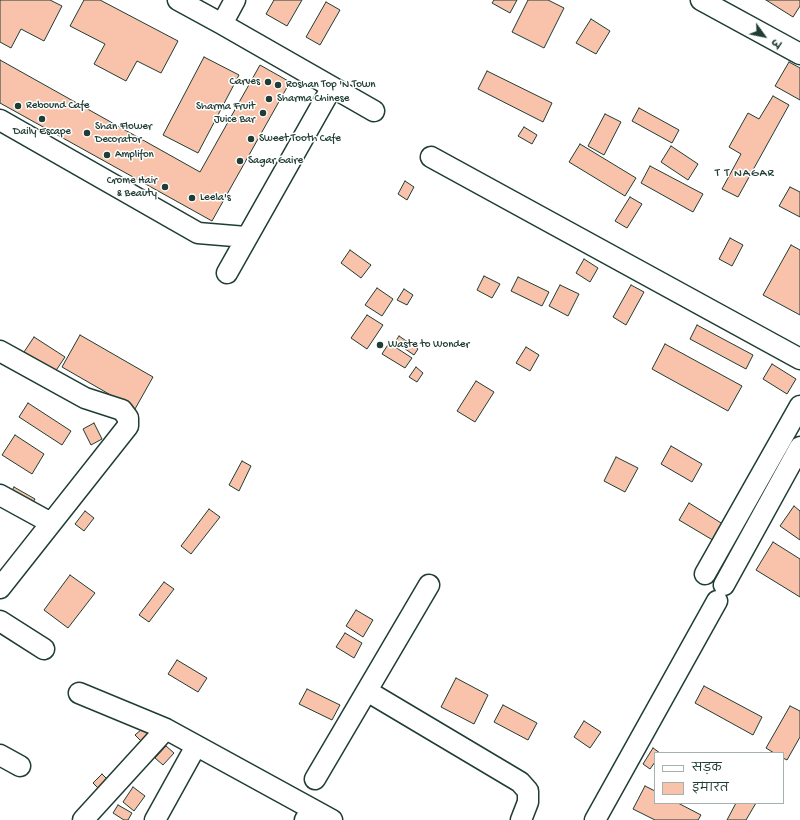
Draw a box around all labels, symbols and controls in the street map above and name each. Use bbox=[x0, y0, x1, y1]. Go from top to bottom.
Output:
north arrow bbox=[744, 16, 784, 56]
text: उ bbox=[767, 36, 781, 49]
place label: Carves bbox=[229, 75, 260, 89]
marker: Carves bbox=[263, 77, 273, 87]
place label: Roshan Top 'N Town bbox=[286, 78, 376, 92]
marker: Roshan Top 'N Town bbox=[273, 80, 283, 90]
place label: Sharma Chinese bbox=[277, 92, 349, 106]
marker: Sharma Chinese bbox=[264, 94, 274, 104]
place label: Rebound Cafe bbox=[26, 99, 90, 113]
place label: Sharma Fruit Juice Bar bbox=[196, 100, 255, 126]
marker: Rebound Cafe bbox=[13, 101, 23, 111]
marker: Sharma Fruit Juice Bar bbox=[258, 108, 268, 118]
marker: Daily Escape bbox=[37, 114, 47, 124]
place label: Shan Flower Decorator bbox=[95, 120, 152, 146]
place label: Daily Escape bbox=[13, 125, 71, 139]
marker: Shan Flower Decorator bbox=[82, 128, 92, 138]
place label: Sweet Tooth Cafe bbox=[259, 132, 341, 146]
marker: Sweet Tooth Cafe bbox=[246, 134, 256, 144]
place label: Amplifon bbox=[115, 148, 154, 162]
marker: Amplifon bbox=[102, 150, 112, 160]
place label: Sagar Gaire bbox=[248, 154, 303, 168]
marker: Sagar Gaire bbox=[235, 156, 245, 166]
district label: T T NAGAR bbox=[715, 167, 775, 181]
place label: Crome Hair & Beauty bbox=[107, 174, 157, 200]
marker: Crome Hair & Beauty bbox=[160, 182, 170, 192]
place label: Leela's bbox=[200, 191, 231, 205]
marker: Leela's bbox=[187, 193, 197, 203]
place label: Waste to Wonder bbox=[388, 338, 469, 352]
marker: Waste to Wonder bbox=[375, 340, 385, 350]
legend bbox=[654, 752, 784, 804]
text: सड़क bbox=[692, 762, 722, 776]
text: इमारत bbox=[692, 782, 729, 796]

